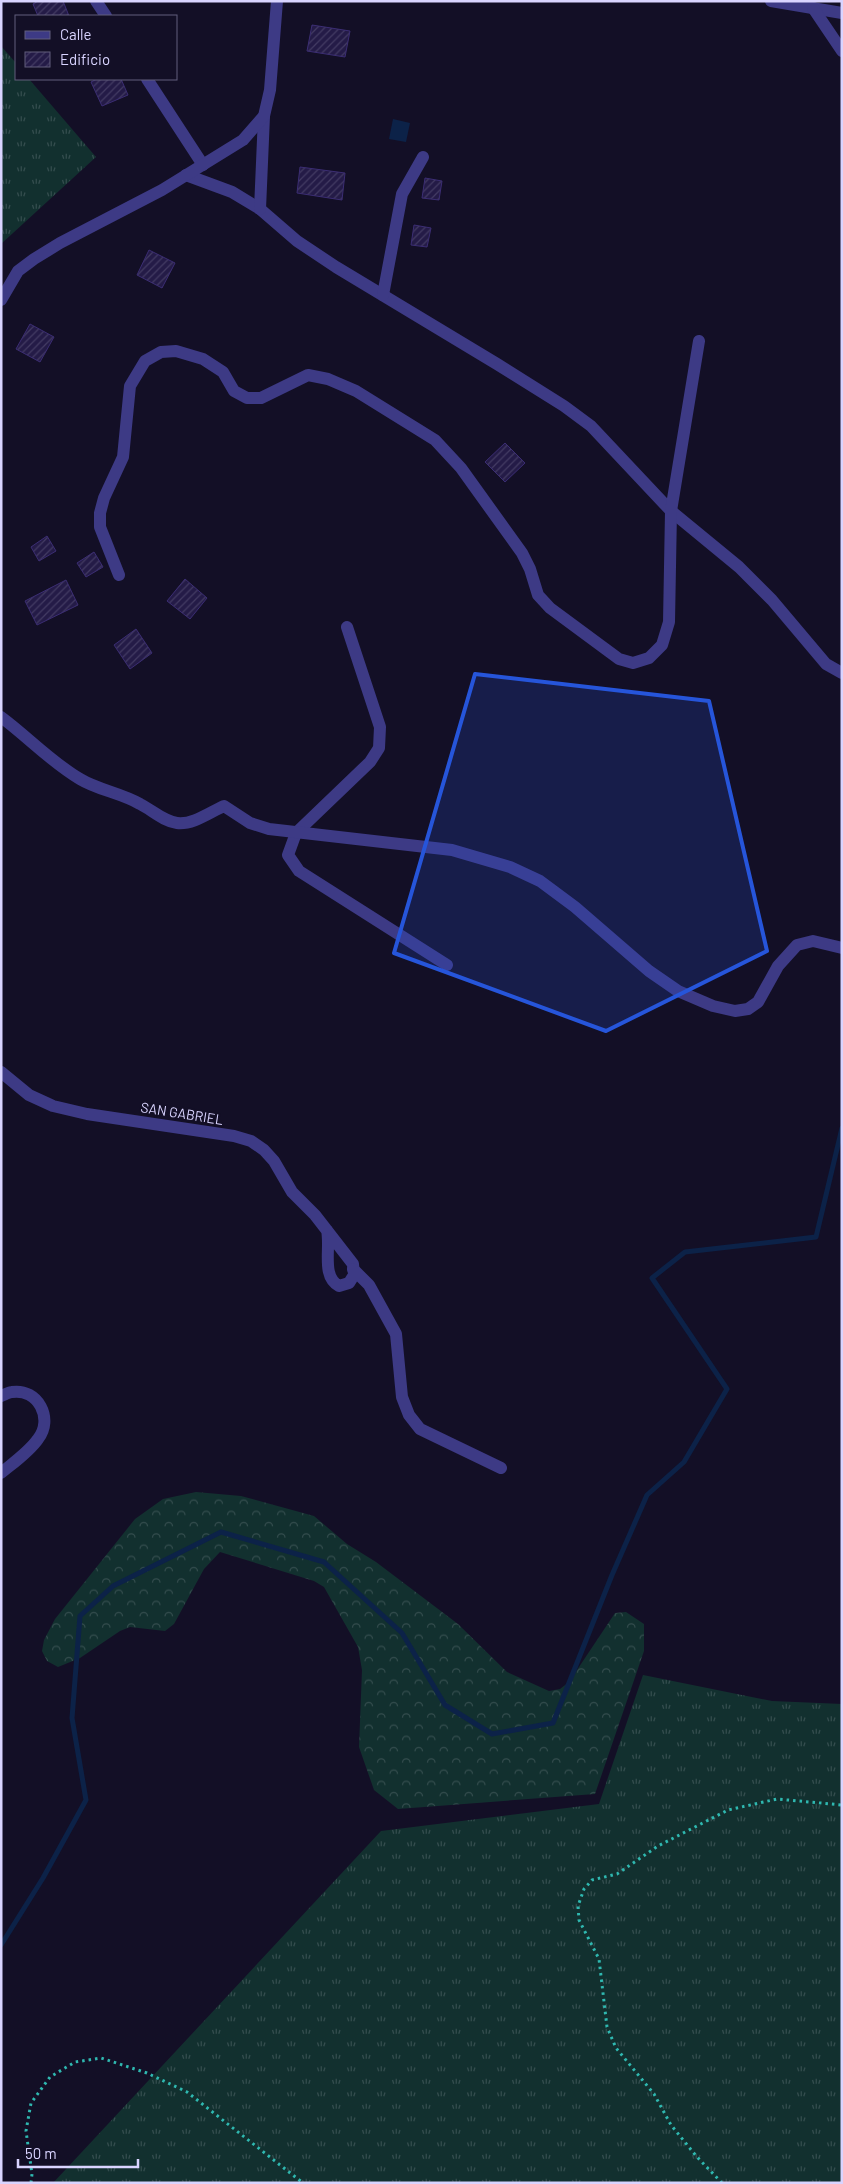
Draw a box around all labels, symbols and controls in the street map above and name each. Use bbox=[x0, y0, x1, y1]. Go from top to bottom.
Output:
legend bbox=[15, 15, 178, 80]
text: Calle bbox=[60, 25, 92, 43]
text: Edificio bbox=[60, 50, 110, 68]
street label: SAN GABRIEL bbox=[139, 1098, 225, 1128]
scale bar bbox=[18, 2136, 138, 2168]
text: 50 m bbox=[25, 2144, 57, 2162]

